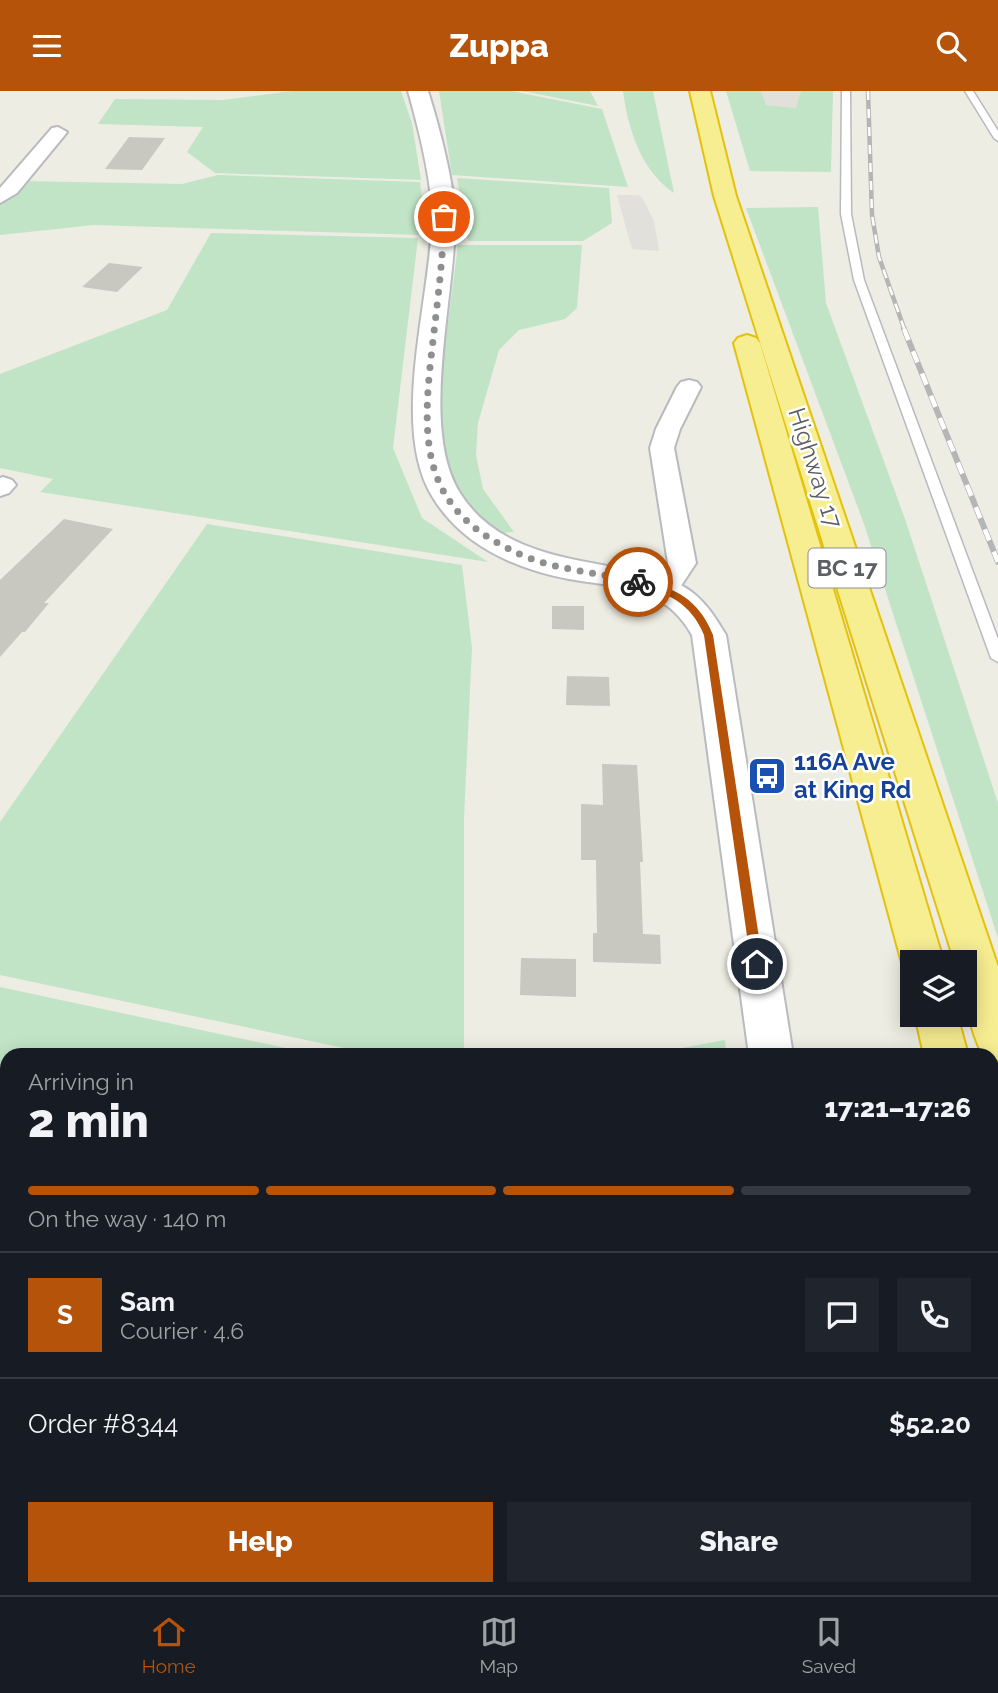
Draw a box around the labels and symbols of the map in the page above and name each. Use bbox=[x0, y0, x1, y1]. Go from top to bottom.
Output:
pin bbox=[414, 187, 474, 247]
street label: Highway 17 bbox=[782, 404, 849, 532]
courier bbox=[603, 547, 673, 617]
road number: BC 17 bbox=[808, 548, 886, 587]
place label: 116A Ave at King Rd bbox=[794, 747, 911, 804]
bus stop icon: 116A Ave at King Rd bbox=[746, 755, 788, 797]
pin bbox=[727, 934, 787, 994]

